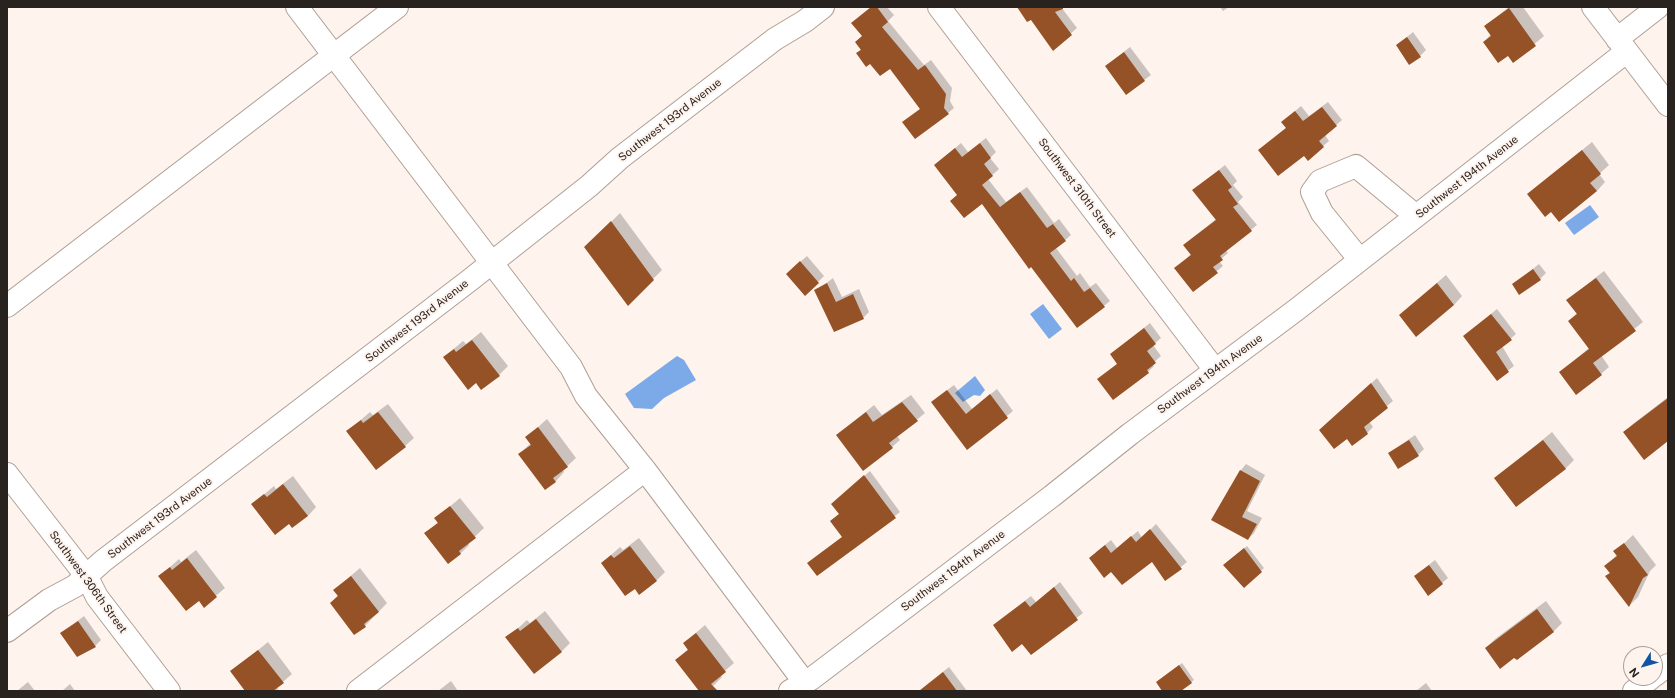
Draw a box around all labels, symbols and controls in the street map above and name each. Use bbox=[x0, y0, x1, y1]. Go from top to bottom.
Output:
street label: Southwest 193rd Avenue bbox=[616, 76, 724, 164]
street label: Southwest 194th Avenue bbox=[1413, 133, 1521, 221]
street label: Southwest 310th Street bbox=[1035, 136, 1119, 240]
street label: Southwest 193rd Avenue bbox=[363, 277, 471, 365]
street label: Southwest 194th Avenue bbox=[1155, 331, 1265, 417]
street label: Southwest 193rd Avenue bbox=[105, 475, 215, 561]
street label: Southwest 306th Street bbox=[46, 528, 130, 636]
street label: Southwest 194th Avenue bbox=[898, 528, 1008, 614]
north arrow bbox=[1623, 646, 1663, 686]
text: N bbox=[1627, 666, 1642, 680]

